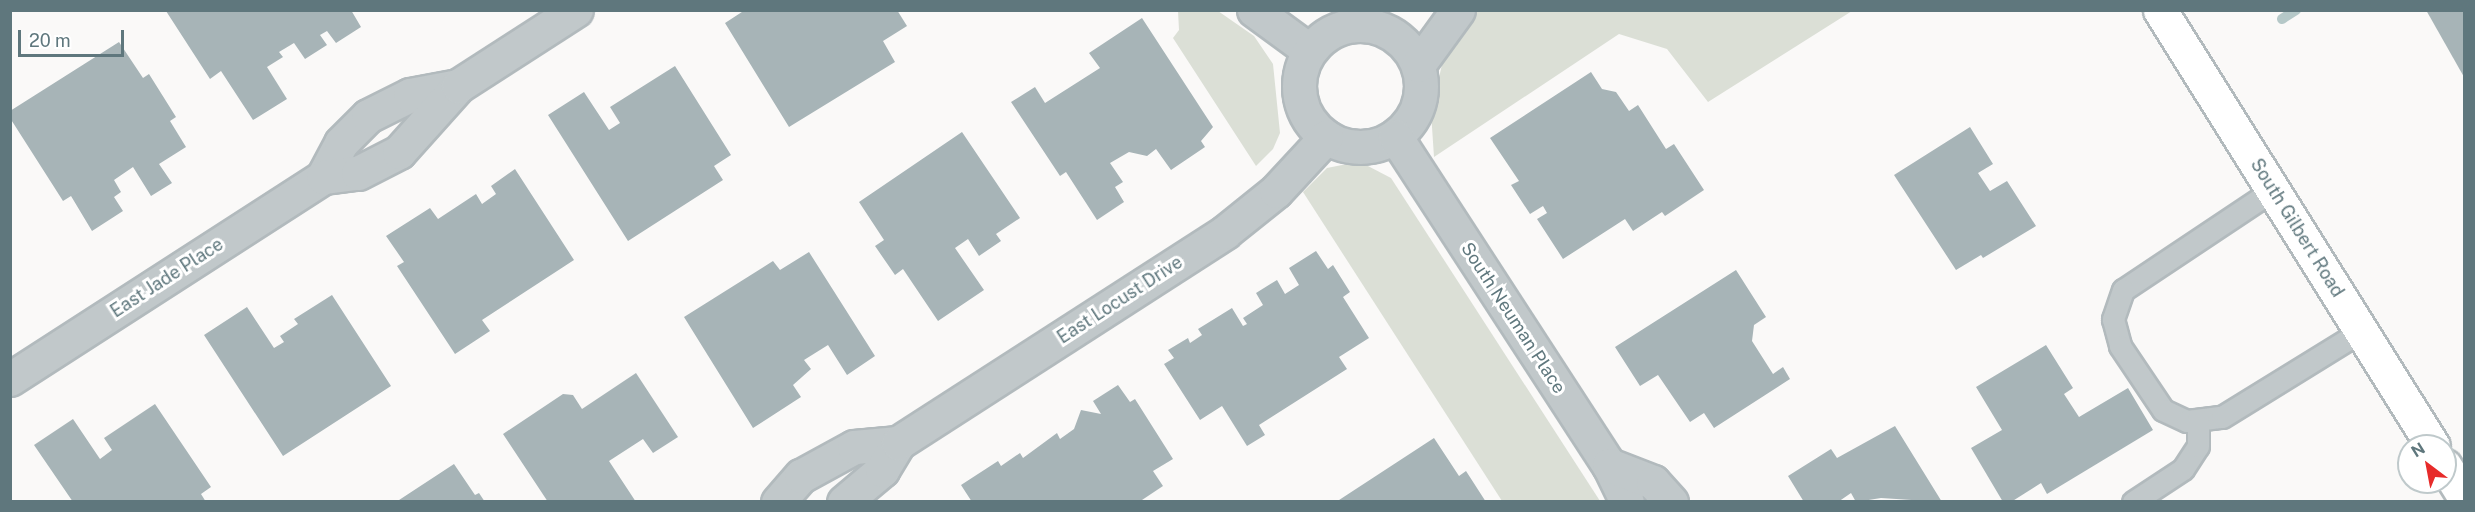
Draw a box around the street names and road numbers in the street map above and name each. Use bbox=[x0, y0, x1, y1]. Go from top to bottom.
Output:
street label: South Gilbert Road bbox=[2246, 155, 2348, 301]
street label: East Jade Place bbox=[107, 234, 227, 322]
street label: South Neuman Place bbox=[1456, 239, 1570, 397]
street label: East Locust Drive bbox=[1053, 251, 1187, 349]

